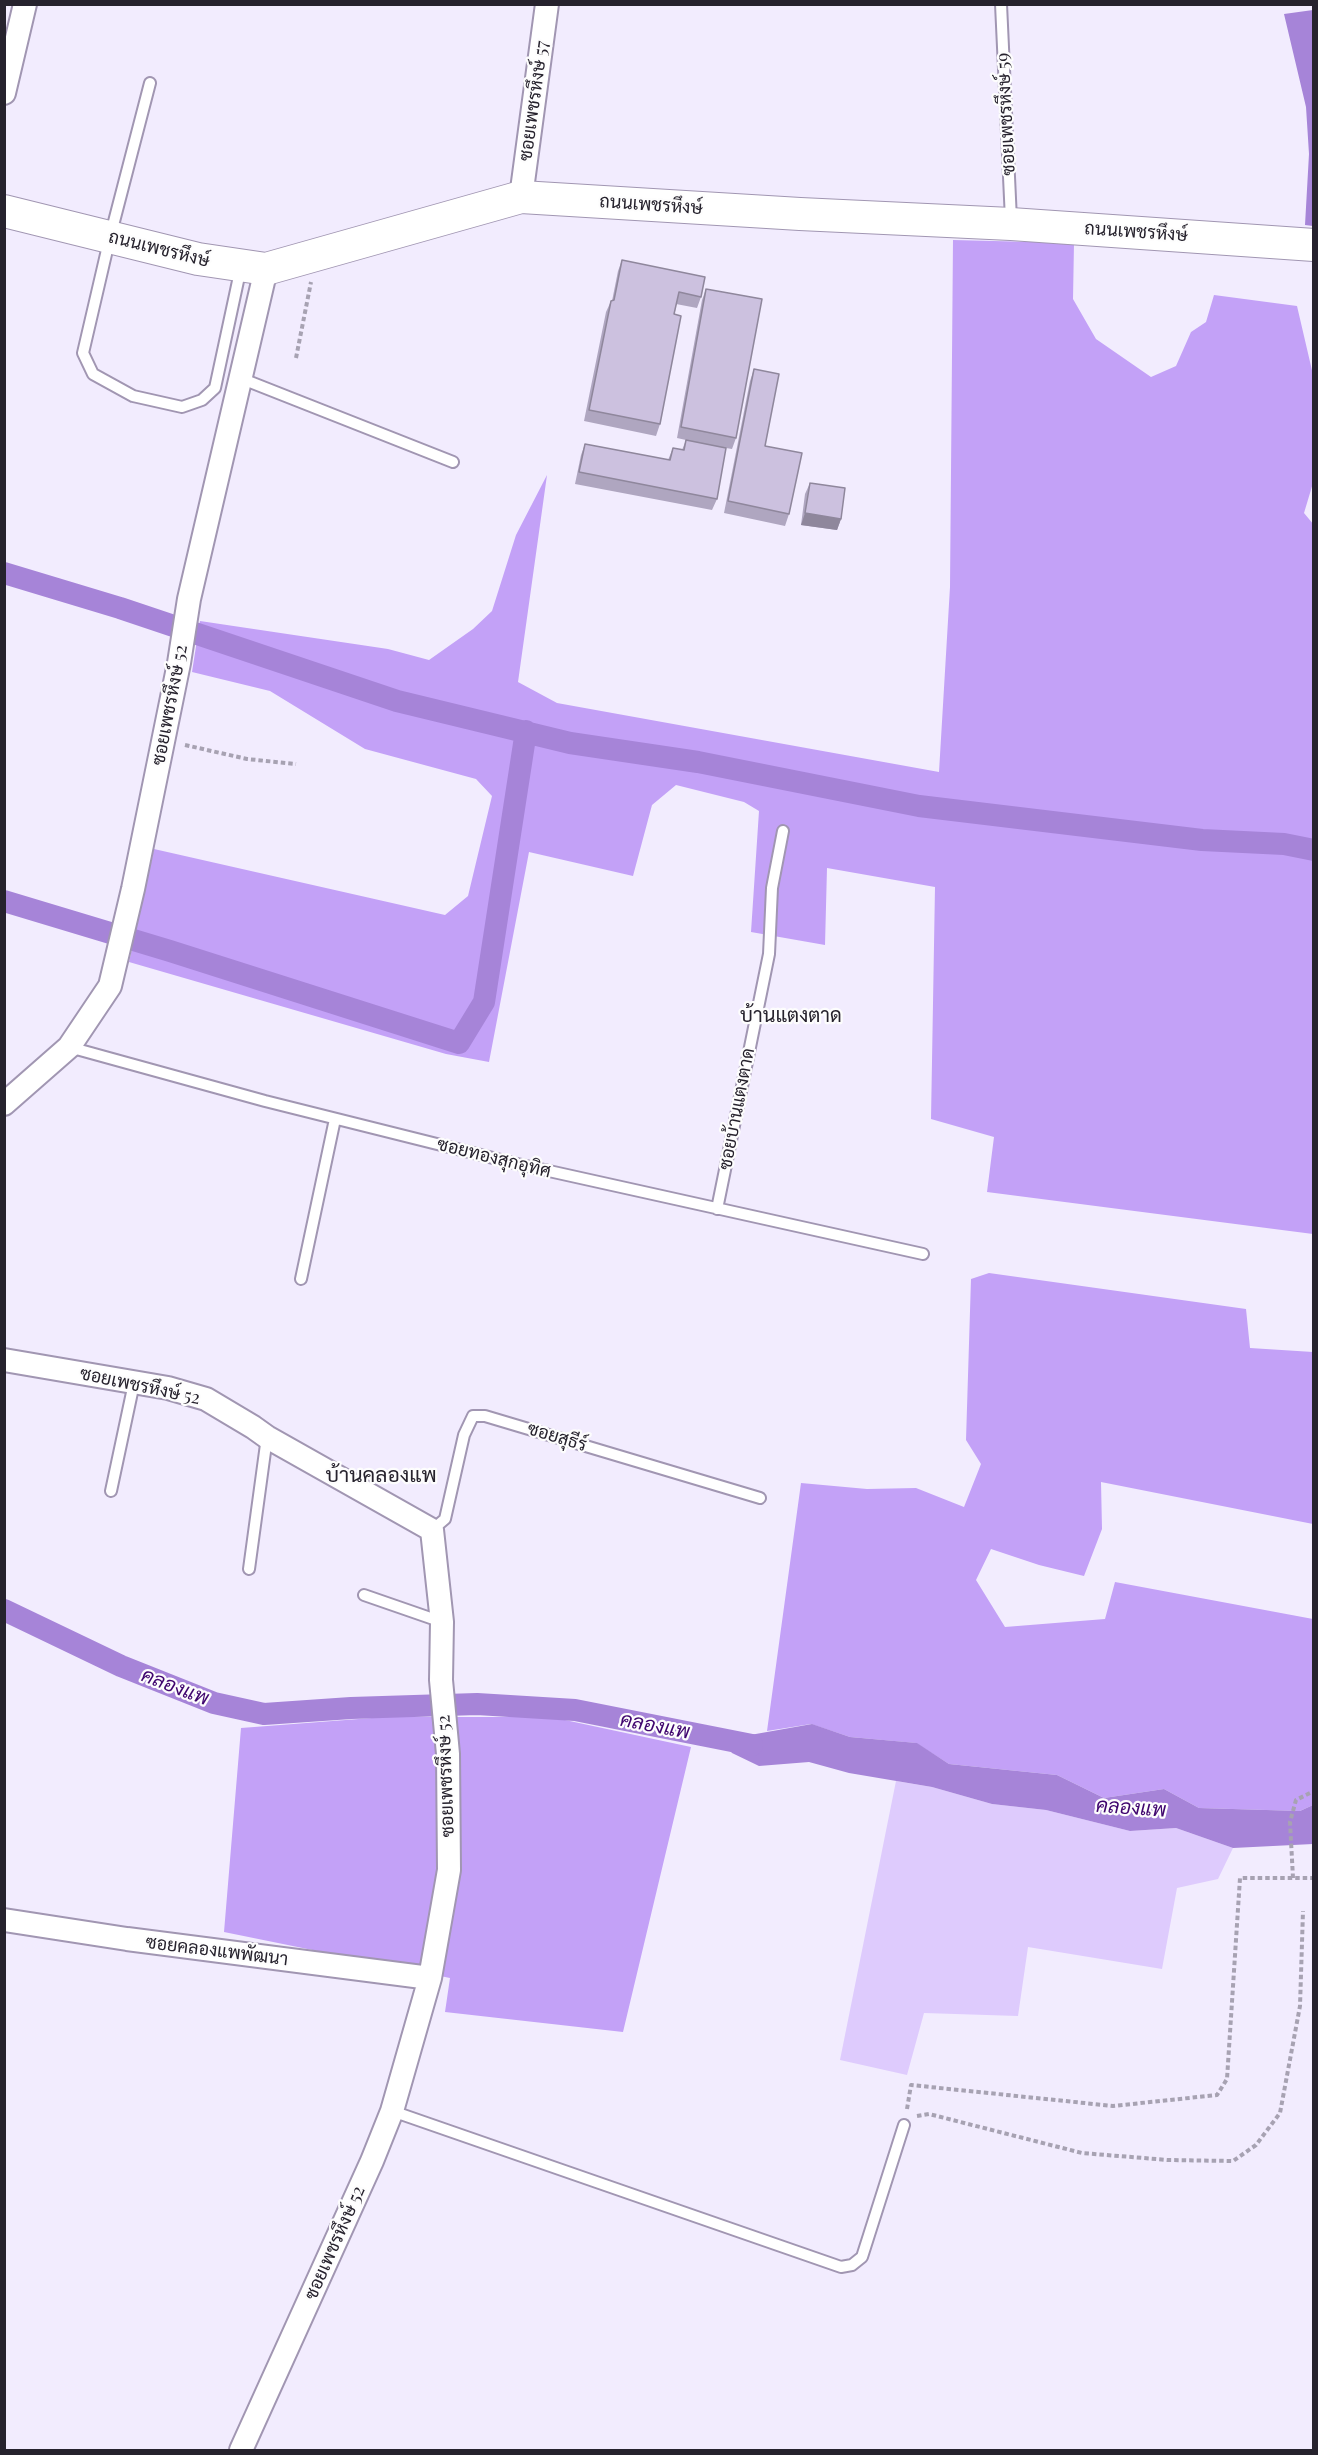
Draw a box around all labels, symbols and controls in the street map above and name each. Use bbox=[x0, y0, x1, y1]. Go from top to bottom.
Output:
street label: ซอยเพชรหึงษ์ 57 bbox=[515, 39, 553, 163]
street label: ซอยเพชรหึงษ์ 59 bbox=[992, 52, 1020, 176]
street label: ถนนเพชรหึงษ์ bbox=[599, 191, 703, 219]
street label: ถนนเพชรหึงษ์ bbox=[1084, 218, 1188, 246]
street label: ถนนเพชรหึงษ์ bbox=[106, 226, 212, 272]
street label: ซอยเพชรหึงษ์ 52 bbox=[148, 643, 192, 767]
district label: บ้านแตงตาด bbox=[740, 1004, 842, 1028]
street label: ซอยบ้านแตงตาด bbox=[715, 1046, 759, 1172]
street label: ซอยทองสุกอุทิศ bbox=[435, 1133, 553, 1183]
street label: ซอยเพชรหึงษ์ 52 bbox=[78, 1363, 202, 1409]
street label: ซอยสุธีร์ bbox=[525, 1418, 589, 1456]
district label: บ้านคลองแพ bbox=[325, 1462, 437, 1488]
water label: คลองแพ bbox=[138, 1663, 212, 1711]
water label: คลองแพ bbox=[618, 1707, 692, 1745]
street label: ซอยเพชรหึงษ์ 52 bbox=[433, 1714, 459, 1838]
water label: คลองแพ bbox=[1095, 1794, 1167, 1822]
street label: ซอยคลองแพพัฒนา bbox=[144, 1932, 290, 1970]
street label: ซอยเพชรหึงษ์ 52 bbox=[300, 2183, 370, 2303]

